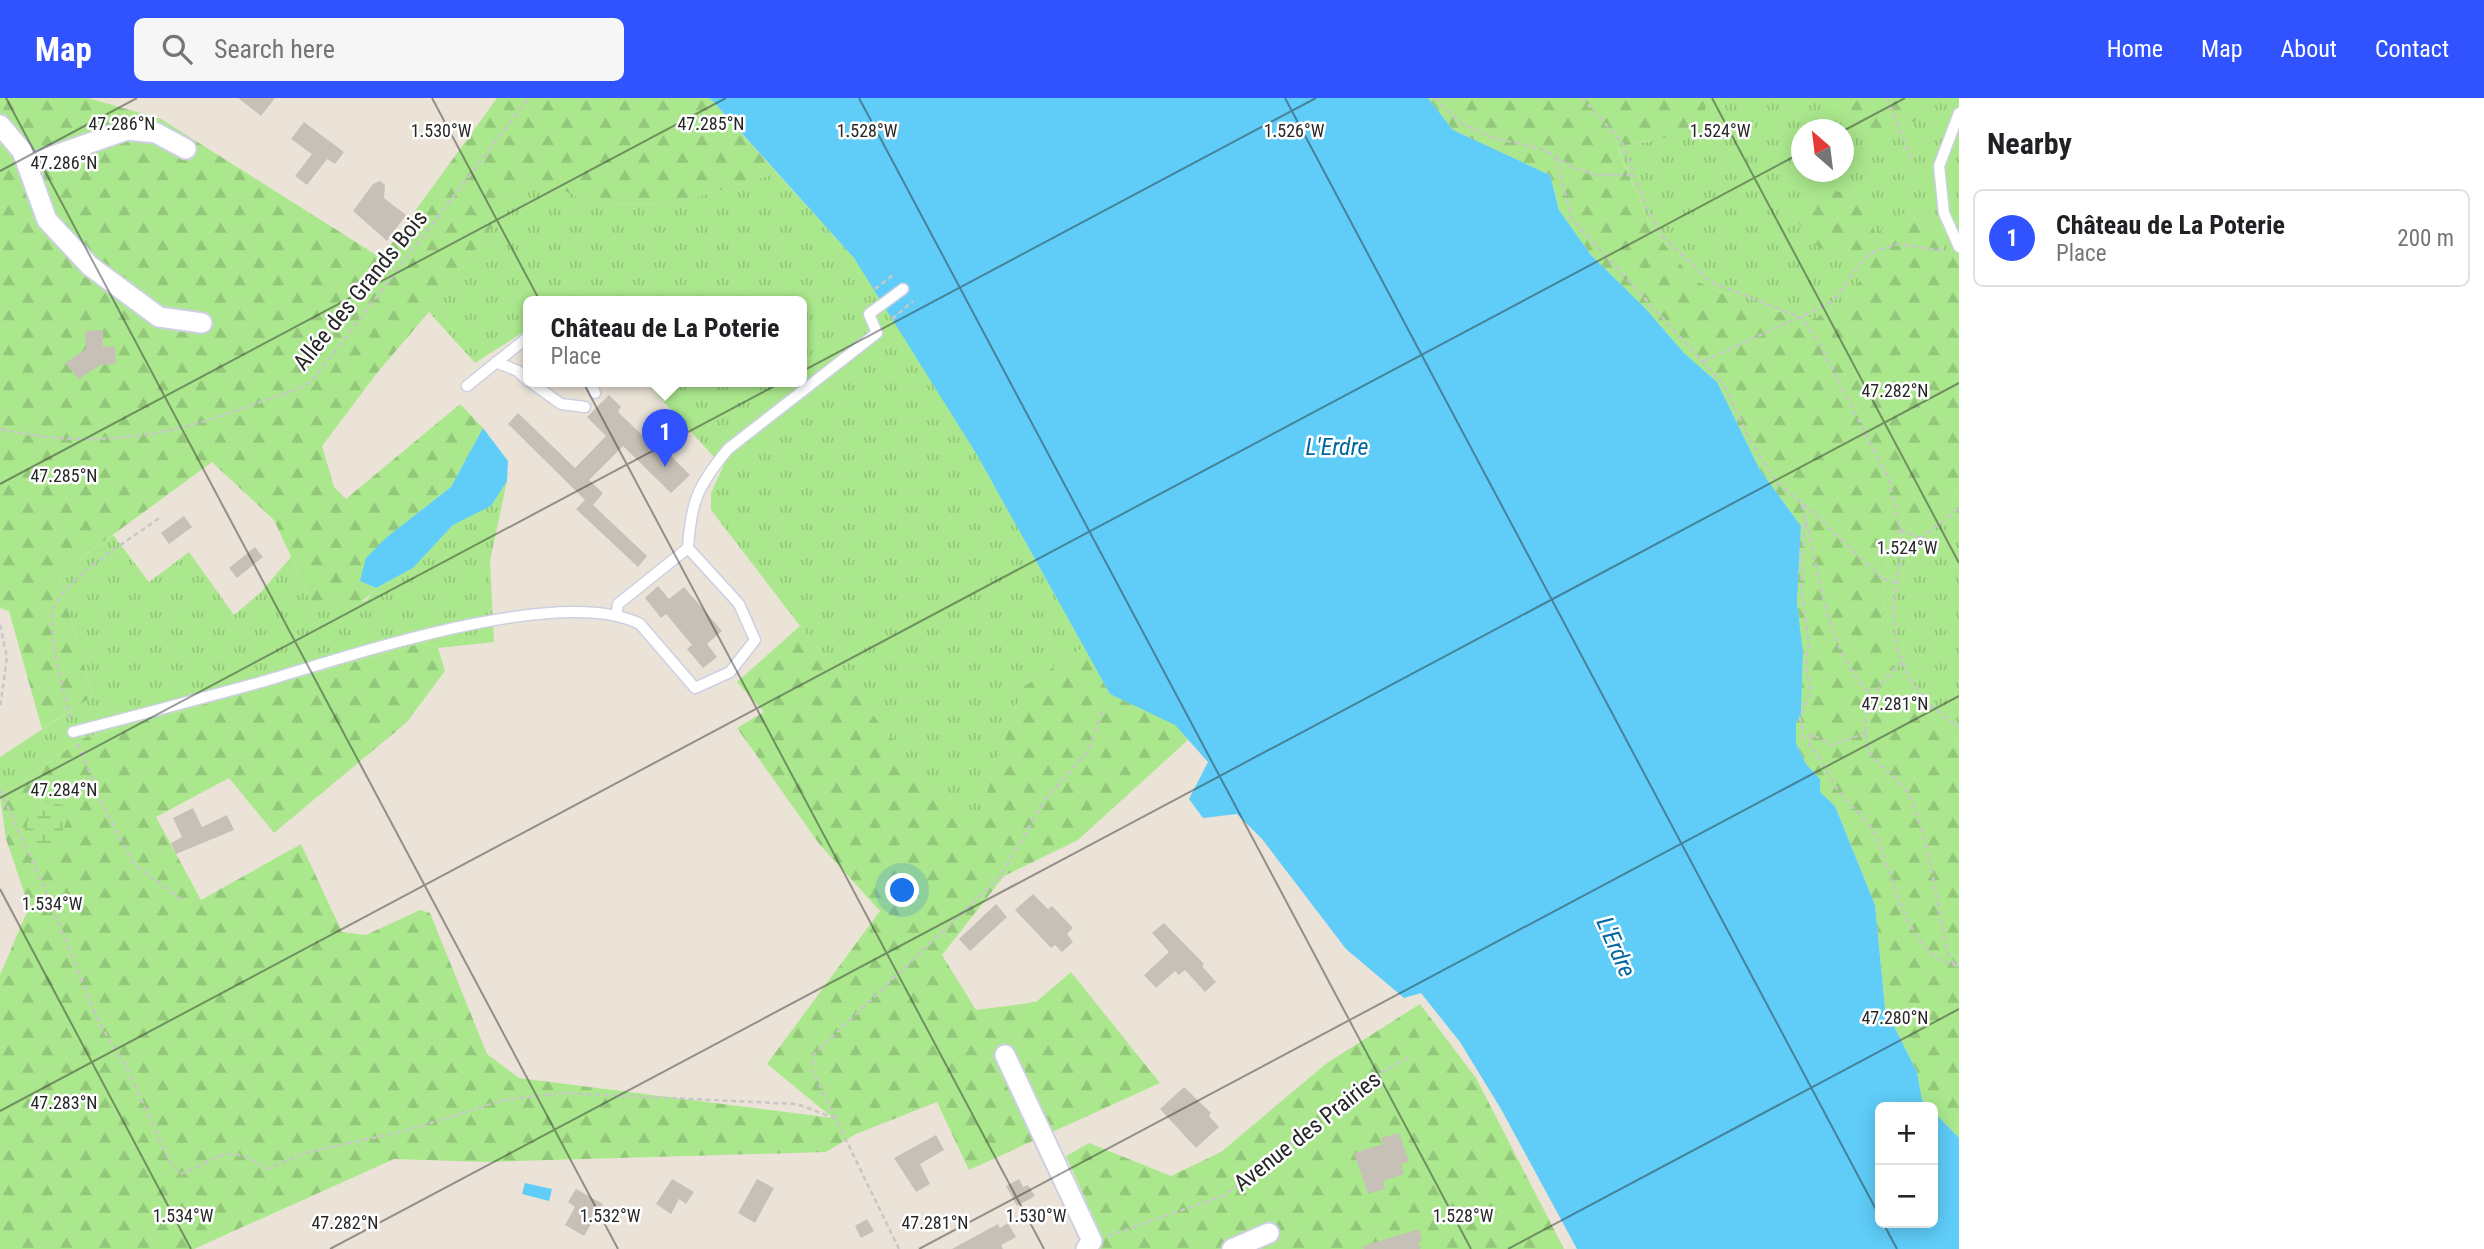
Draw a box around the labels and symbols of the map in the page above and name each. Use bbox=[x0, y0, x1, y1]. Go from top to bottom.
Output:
text: 47.286°N bbox=[88, 113, 156, 134]
text: 47.285°N bbox=[677, 113, 745, 134]
north arrow bbox=[1791, 119, 1854, 182]
text: 1.530°W bbox=[411, 120, 472, 141]
text: 1.528°W bbox=[837, 120, 898, 141]
text: 1.526°W bbox=[1264, 120, 1325, 141]
text: 1.524°W bbox=[1690, 120, 1751, 141]
text: 47.286°N bbox=[30, 152, 98, 173]
street label: Allée des Grands Bois bbox=[288, 205, 433, 376]
text: 47.282°N bbox=[1861, 380, 1929, 401]
pin: 1 bbox=[642, 409, 688, 467]
water label: L'Erdre bbox=[1306, 433, 1369, 461]
text: 47.285°N bbox=[30, 465, 98, 486]
text: 1.524°W bbox=[1877, 537, 1938, 558]
text: 47.281°N bbox=[1861, 693, 1929, 714]
text: 47.284°N bbox=[30, 779, 98, 800]
your location bbox=[885, 873, 919, 907]
text: 1.534°W bbox=[22, 893, 83, 914]
water label: L'Erdre bbox=[1590, 913, 1642, 982]
text: 47.280°N bbox=[1861, 1007, 1929, 1028]
street label: Avenue des Prairies bbox=[1229, 1066, 1386, 1197]
text: 47.283°N bbox=[30, 1092, 98, 1113]
text: 1.534°W bbox=[153, 1205, 214, 1226]
text: 1.532°W bbox=[580, 1205, 641, 1226]
text: 1.530°W bbox=[1006, 1205, 1067, 1226]
text: 1.528°W bbox=[1433, 1205, 1494, 1226]
text: 47.282°N bbox=[311, 1212, 379, 1233]
text: 47.281°N bbox=[901, 1212, 969, 1233]

